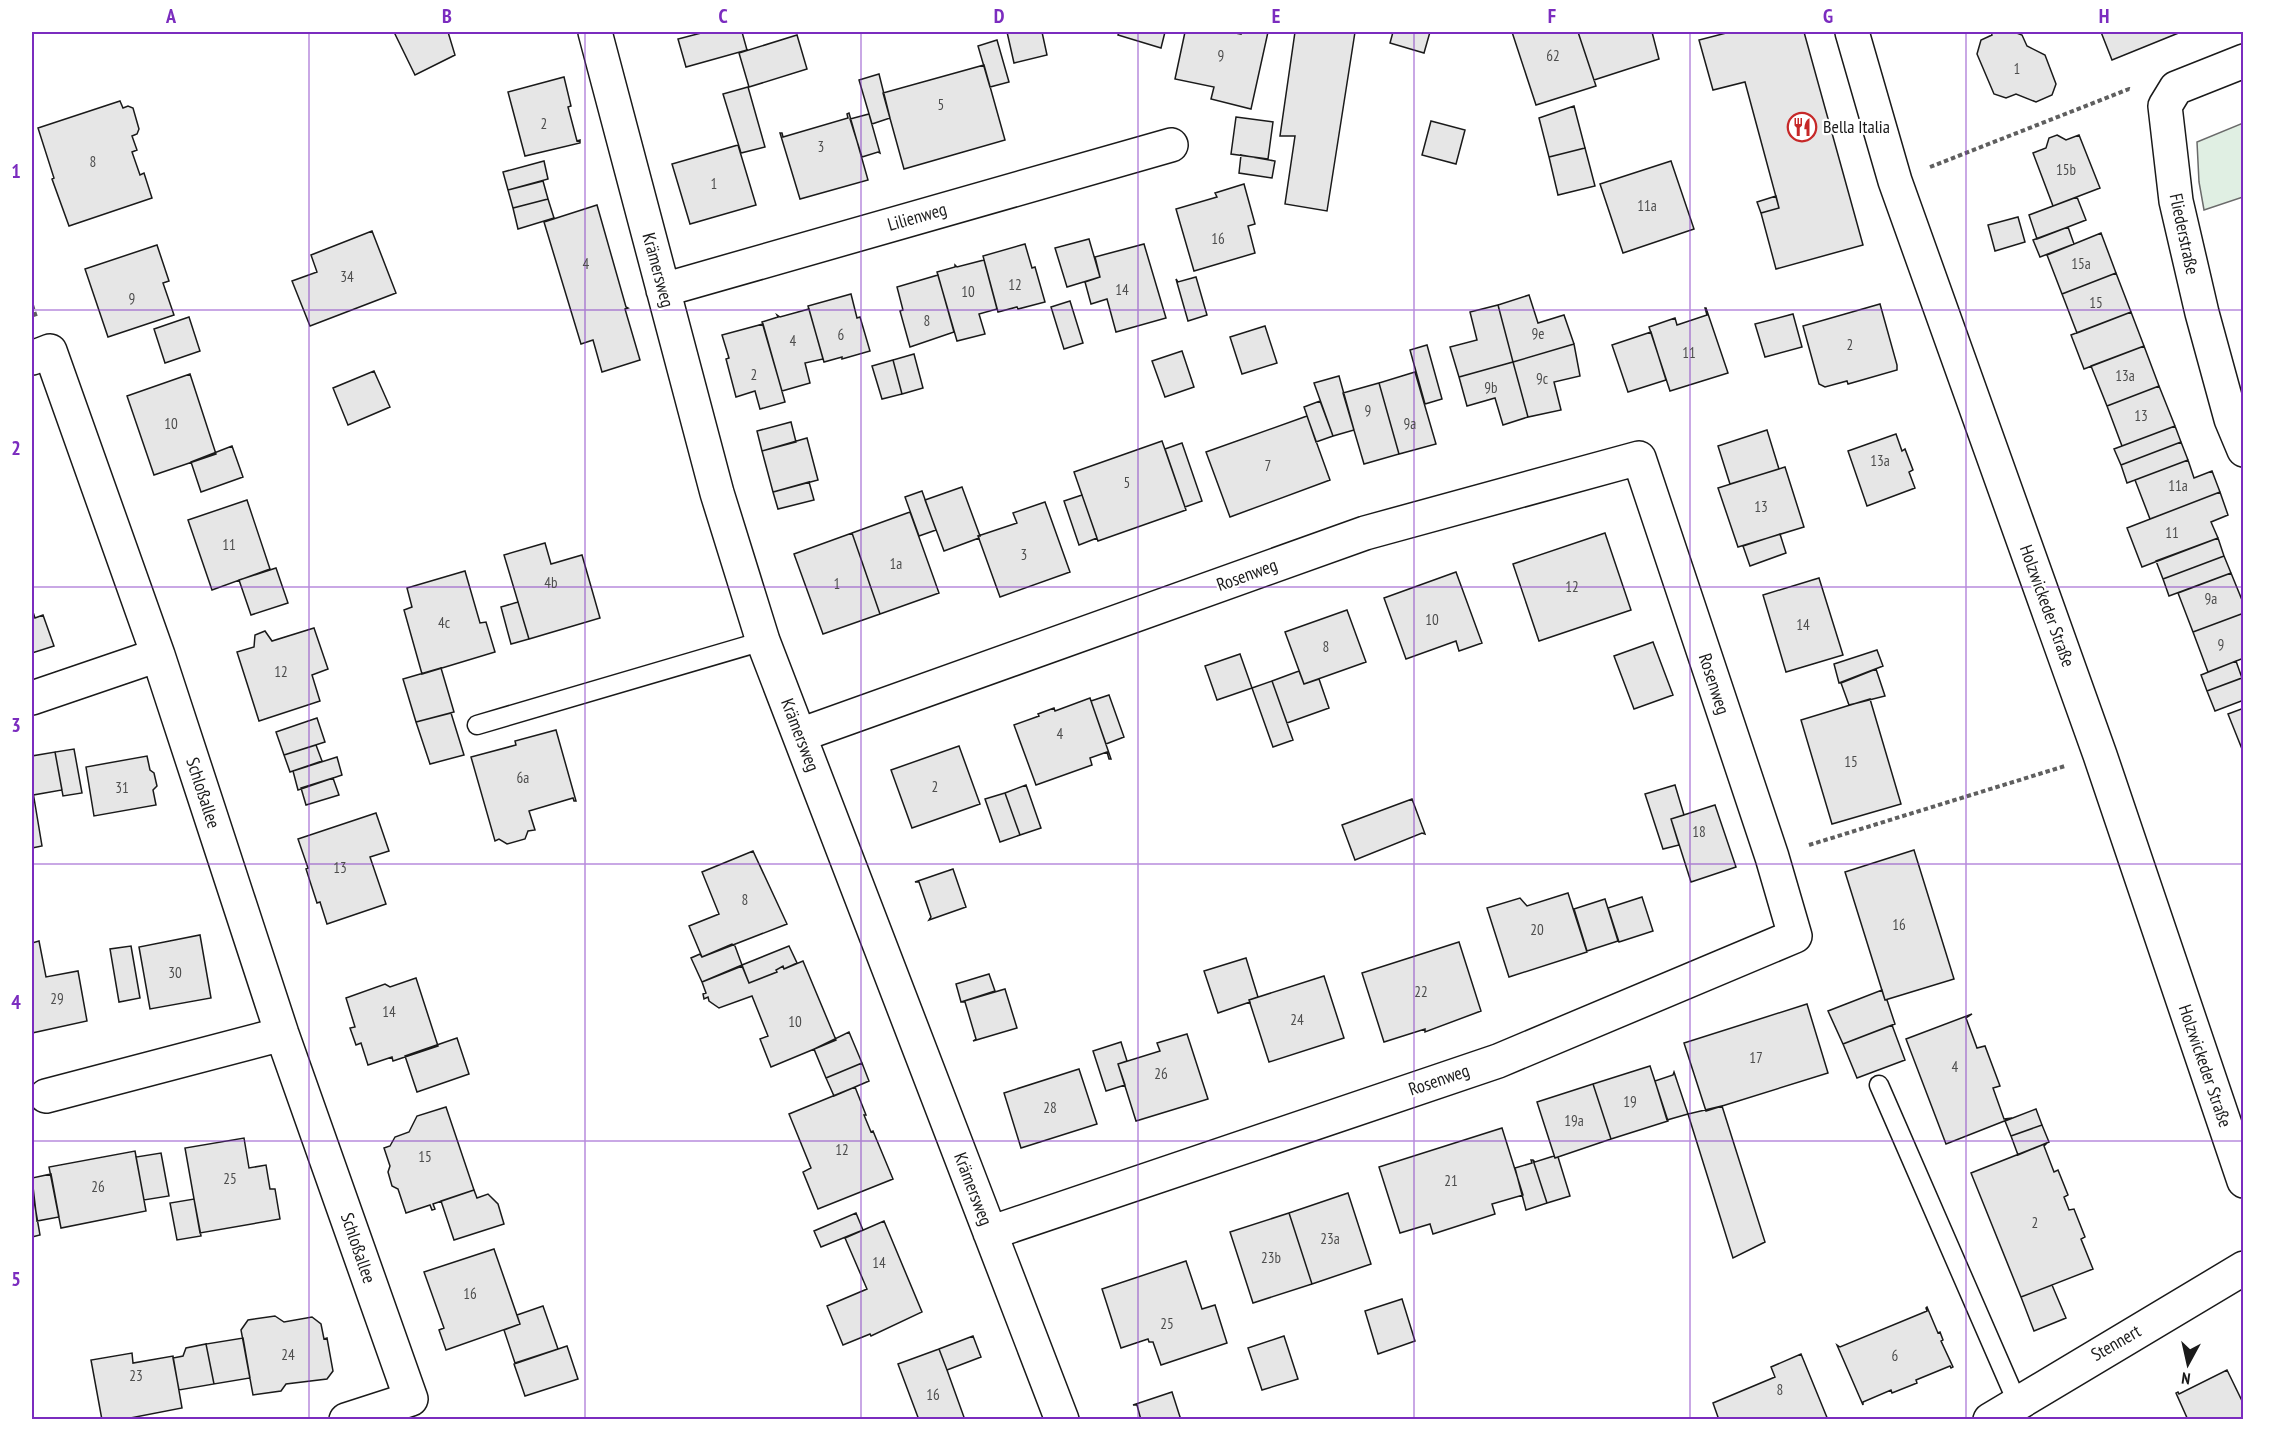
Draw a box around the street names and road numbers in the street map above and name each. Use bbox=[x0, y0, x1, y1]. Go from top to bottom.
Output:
street label: Fliederstraße bbox=[2165, 191, 2204, 277]
street label: Lilienweg bbox=[885, 197, 949, 236]
street label: Krämersweg bbox=[637, 230, 679, 310]
street label: Holzwickeder Straße bbox=[2015, 542, 2080, 670]
street label: Rosenweg bbox=[1213, 553, 1280, 596]
street label: Rosenweg bbox=[1694, 650, 1735, 717]
street label: Krämersweg bbox=[776, 695, 825, 775]
street label: Schloßallee bbox=[181, 755, 226, 831]
street label: Holzwickeder Straße bbox=[2174, 1001, 2237, 1130]
street label: Rosenweg bbox=[1405, 1058, 1472, 1101]
street label: Krämersweg bbox=[949, 1149, 998, 1229]
street label: Schloßallee bbox=[336, 1210, 381, 1286]
street label: Stennert bbox=[2087, 1319, 2145, 1366]

